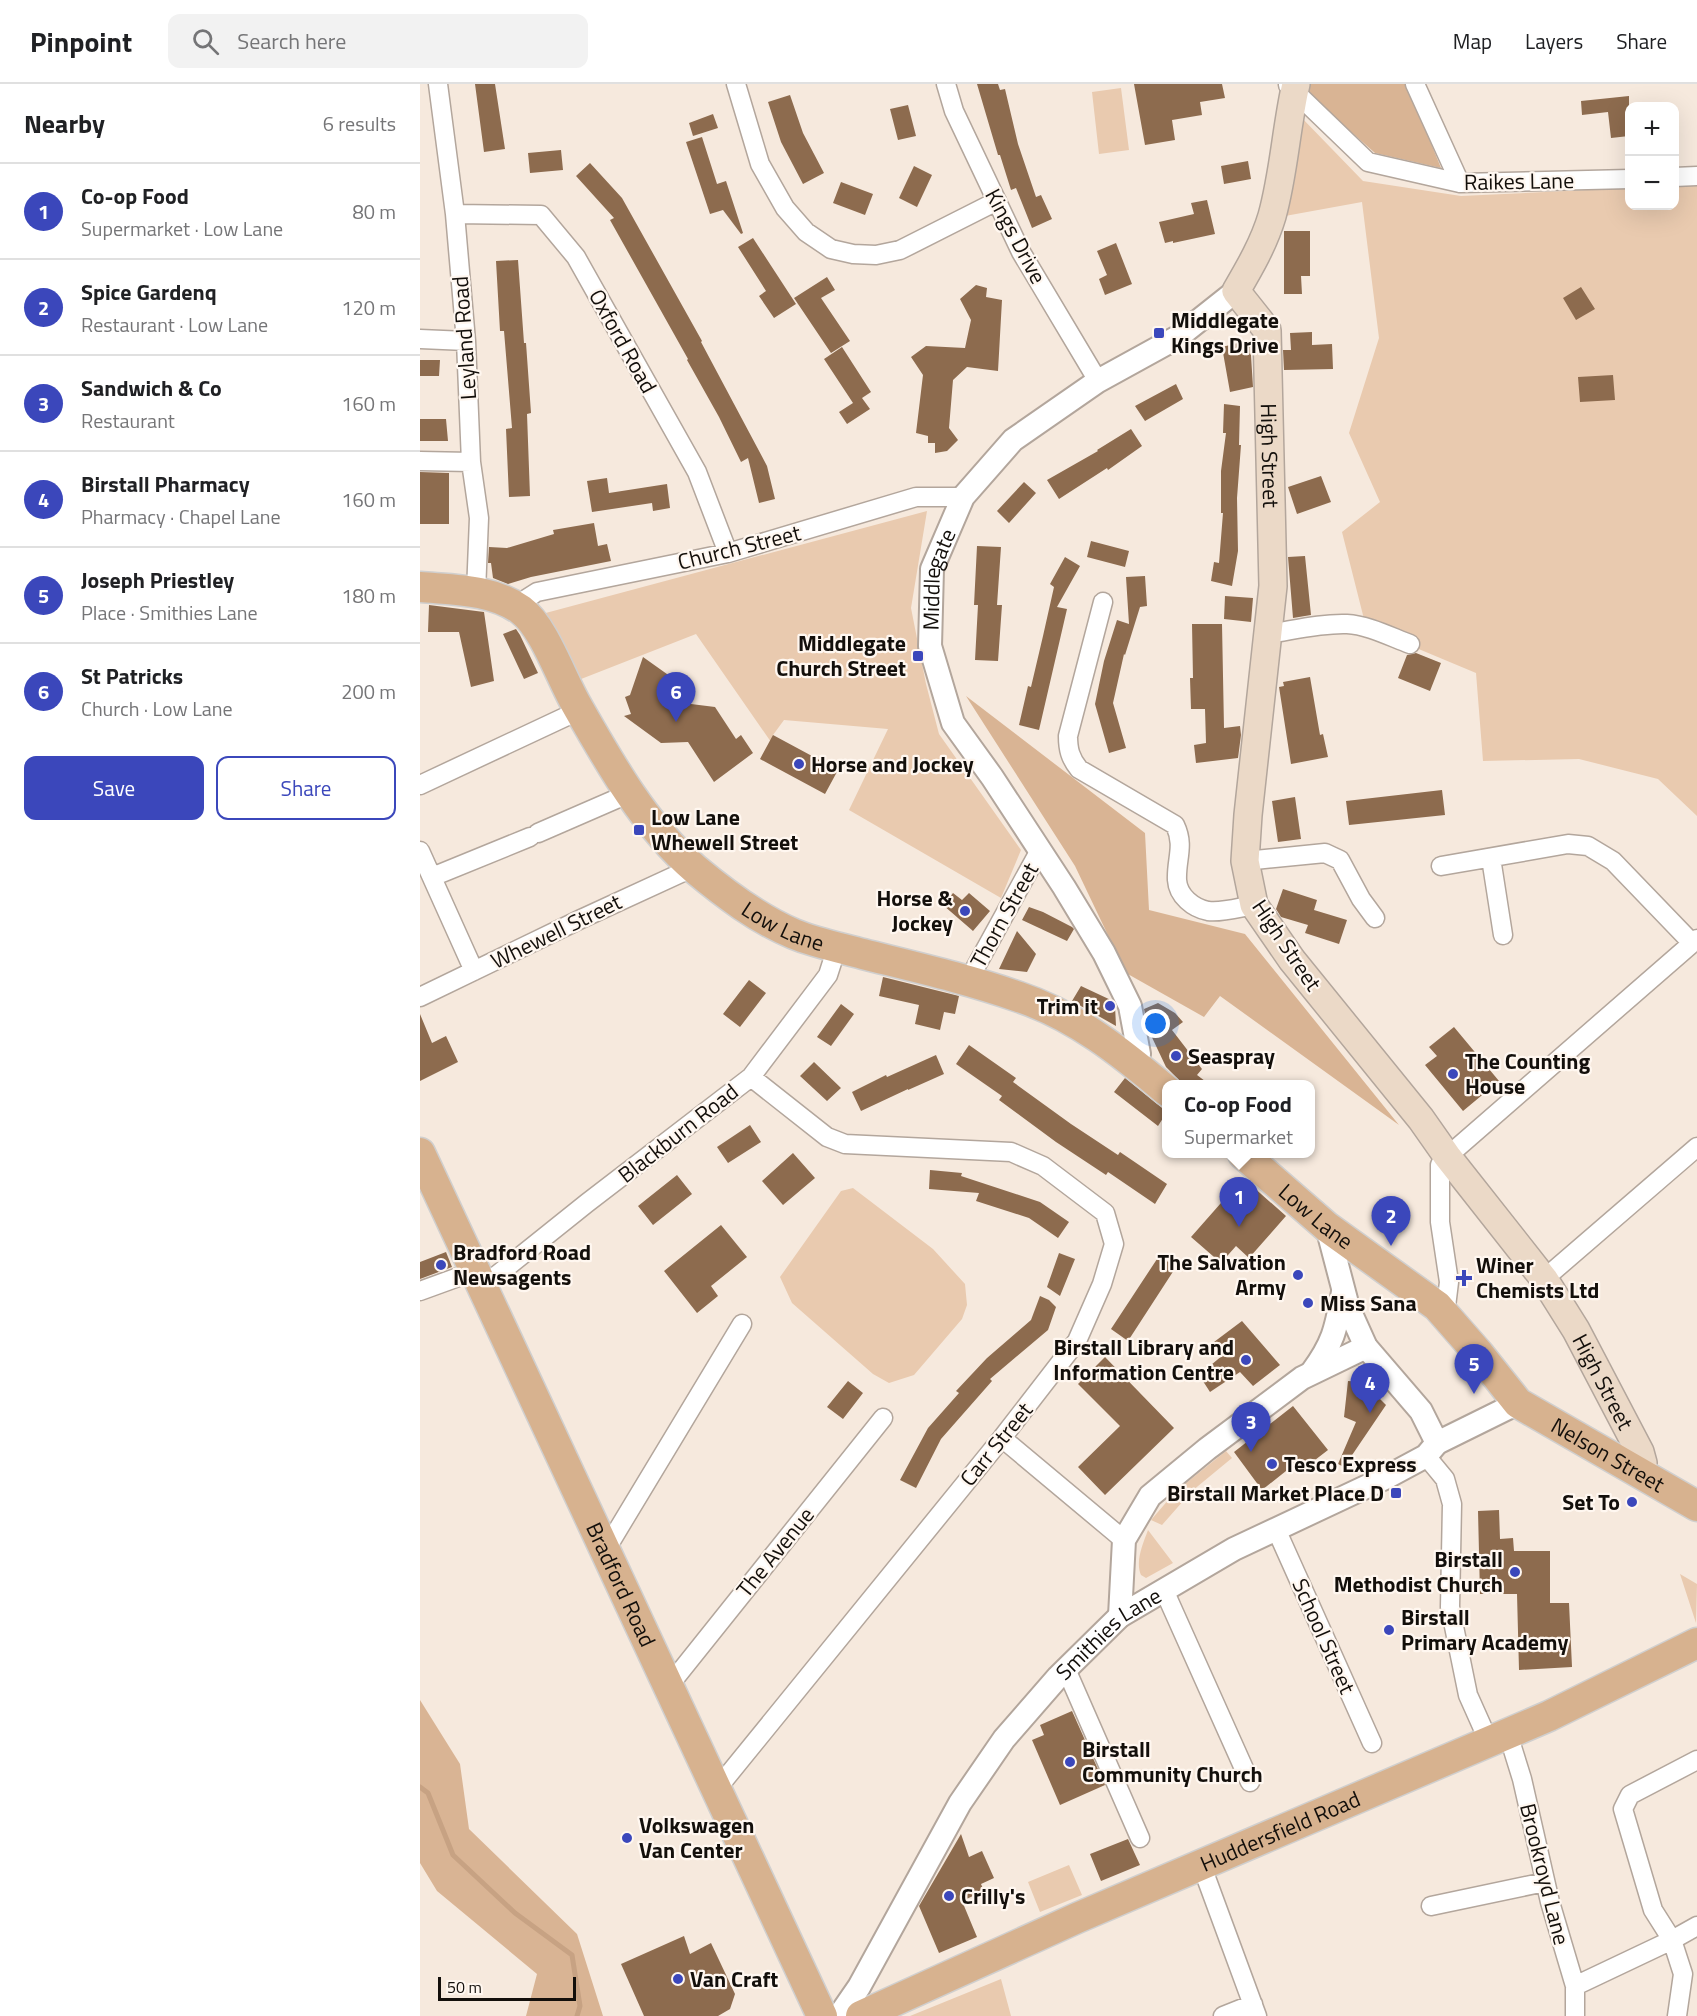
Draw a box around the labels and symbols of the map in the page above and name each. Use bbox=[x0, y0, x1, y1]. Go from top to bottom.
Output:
street label: Raikes Lane bbox=[1464, 163, 1574, 199]
street label: Kings Drive bbox=[977, 182, 1055, 290]
street label: Leyland Road bbox=[443, 275, 485, 401]
street label: Oxford Road bbox=[580, 283, 666, 399]
place label: Middlegate Kings Drive bbox=[1171, 303, 1279, 362]
marker: Middlegate Kings Drive bbox=[1152, 326, 1166, 340]
street label: High Street bbox=[1252, 403, 1288, 508]
street label: Church Street bbox=[674, 515, 804, 579]
street label: Middlegate bbox=[913, 523, 965, 631]
place label: Middlegate Church Street bbox=[776, 626, 906, 685]
marker: Middlegate Church Street bbox=[911, 649, 925, 663]
pin: 6 bbox=[656, 672, 696, 722]
place label: Horse and Jockey bbox=[811, 747, 974, 781]
marker: Horse and Jockey bbox=[792, 757, 806, 771]
place label: Low Lane Whewell Street bbox=[651, 800, 798, 859]
marker: Low Lane Whewell Street bbox=[632, 823, 646, 837]
street label: Thorn Street bbox=[961, 856, 1047, 974]
place label: Horse & Jockey bbox=[876, 881, 954, 940]
street label: Whewell Street bbox=[485, 885, 627, 977]
street label: Low Lane bbox=[735, 892, 828, 960]
street label: High Street bbox=[1244, 892, 1330, 998]
marker: Horse & Jockey bbox=[958, 904, 972, 918]
place label: Trim it bbox=[1037, 989, 1098, 1023]
marker: Trim it bbox=[1103, 999, 1117, 1013]
your location bbox=[1141, 1009, 1170, 1038]
place label: Seaspray bbox=[1188, 1039, 1275, 1073]
place label: The Counting House bbox=[1465, 1044, 1590, 1103]
marker: Seaspray bbox=[1169, 1049, 1183, 1063]
marker: The Counting House bbox=[1446, 1067, 1460, 1081]
street label: Blackburn Road bbox=[610, 1075, 746, 1191]
street label: Low Lane bbox=[1271, 1175, 1360, 1258]
pin: 1 bbox=[1220, 1178, 1258, 1227]
pin: 2 bbox=[1372, 1196, 1410, 1246]
place label: Bradford Road Newsagents bbox=[453, 1235, 591, 1294]
place label: The Salvation Army bbox=[1157, 1245, 1286, 1304]
place label: Winer Chemists Ltd bbox=[1476, 1248, 1599, 1307]
marker: Bradford Road Newsagents bbox=[434, 1258, 448, 1272]
marker: The Salvation Army bbox=[1291, 1268, 1305, 1282]
marker: Winer Chemists Ltd bbox=[1457, 1271, 1471, 1285]
place label: Miss Sana bbox=[1320, 1286, 1417, 1320]
marker: Miss Sana bbox=[1301, 1296, 1315, 1310]
street label: High Street bbox=[1564, 1328, 1643, 1436]
place label: Birstall Library and Information Centre bbox=[1053, 1330, 1234, 1389]
pin: 5 bbox=[1454, 1344, 1494, 1394]
marker: Birstall Library and Information Centre bbox=[1239, 1353, 1253, 1367]
pin: 4 bbox=[1350, 1364, 1390, 1413]
street label: Carr Street bbox=[951, 1394, 1041, 1493]
pin: 3 bbox=[1232, 1402, 1270, 1452]
street label: Nelson Street bbox=[1545, 1409, 1671, 1501]
place label: Tesco Express bbox=[1284, 1447, 1417, 1481]
marker: Tesco Express bbox=[1265, 1457, 1279, 1471]
place label: Birstall Market Place D bbox=[1167, 1476, 1384, 1510]
place label: Set To bbox=[1562, 1485, 1620, 1519]
marker: Birstall Market Place D bbox=[1389, 1486, 1403, 1500]
marker: Set To bbox=[1625, 1495, 1639, 1509]
street label: The Avenue bbox=[728, 1499, 822, 1605]
street label: Bradford Road bbox=[577, 1517, 665, 1652]
place label: Birstall Methodist Church bbox=[1334, 1542, 1503, 1601]
marker: Birstall Methodist Church bbox=[1508, 1565, 1522, 1579]
street label: School Street bbox=[1283, 1573, 1365, 1699]
street label: Smithies Lane bbox=[1047, 1578, 1168, 1688]
place label: Birstall Primary Academy bbox=[1401, 1600, 1568, 1659]
marker: Birstall Primary Academy bbox=[1382, 1623, 1396, 1637]
place label: Birstall Community Church bbox=[1082, 1732, 1263, 1791]
marker: Birstall Community Church bbox=[1063, 1755, 1077, 1769]
street label: Huddersfield Road bbox=[1195, 1782, 1365, 1880]
street label: Brookroyd Lane bbox=[1511, 1800, 1579, 1948]
place label: Volkswagen Van Center bbox=[639, 1808, 754, 1867]
marker: Volkswagen Van Center bbox=[620, 1831, 634, 1845]
place label: Crilly's bbox=[961, 1879, 1025, 1913]
marker: Crilly's bbox=[942, 1889, 956, 1903]
place label: Van Craft bbox=[690, 1962, 778, 1996]
marker: Van Craft bbox=[671, 1972, 685, 1986]
scale bar bbox=[438, 1974, 576, 2002]

